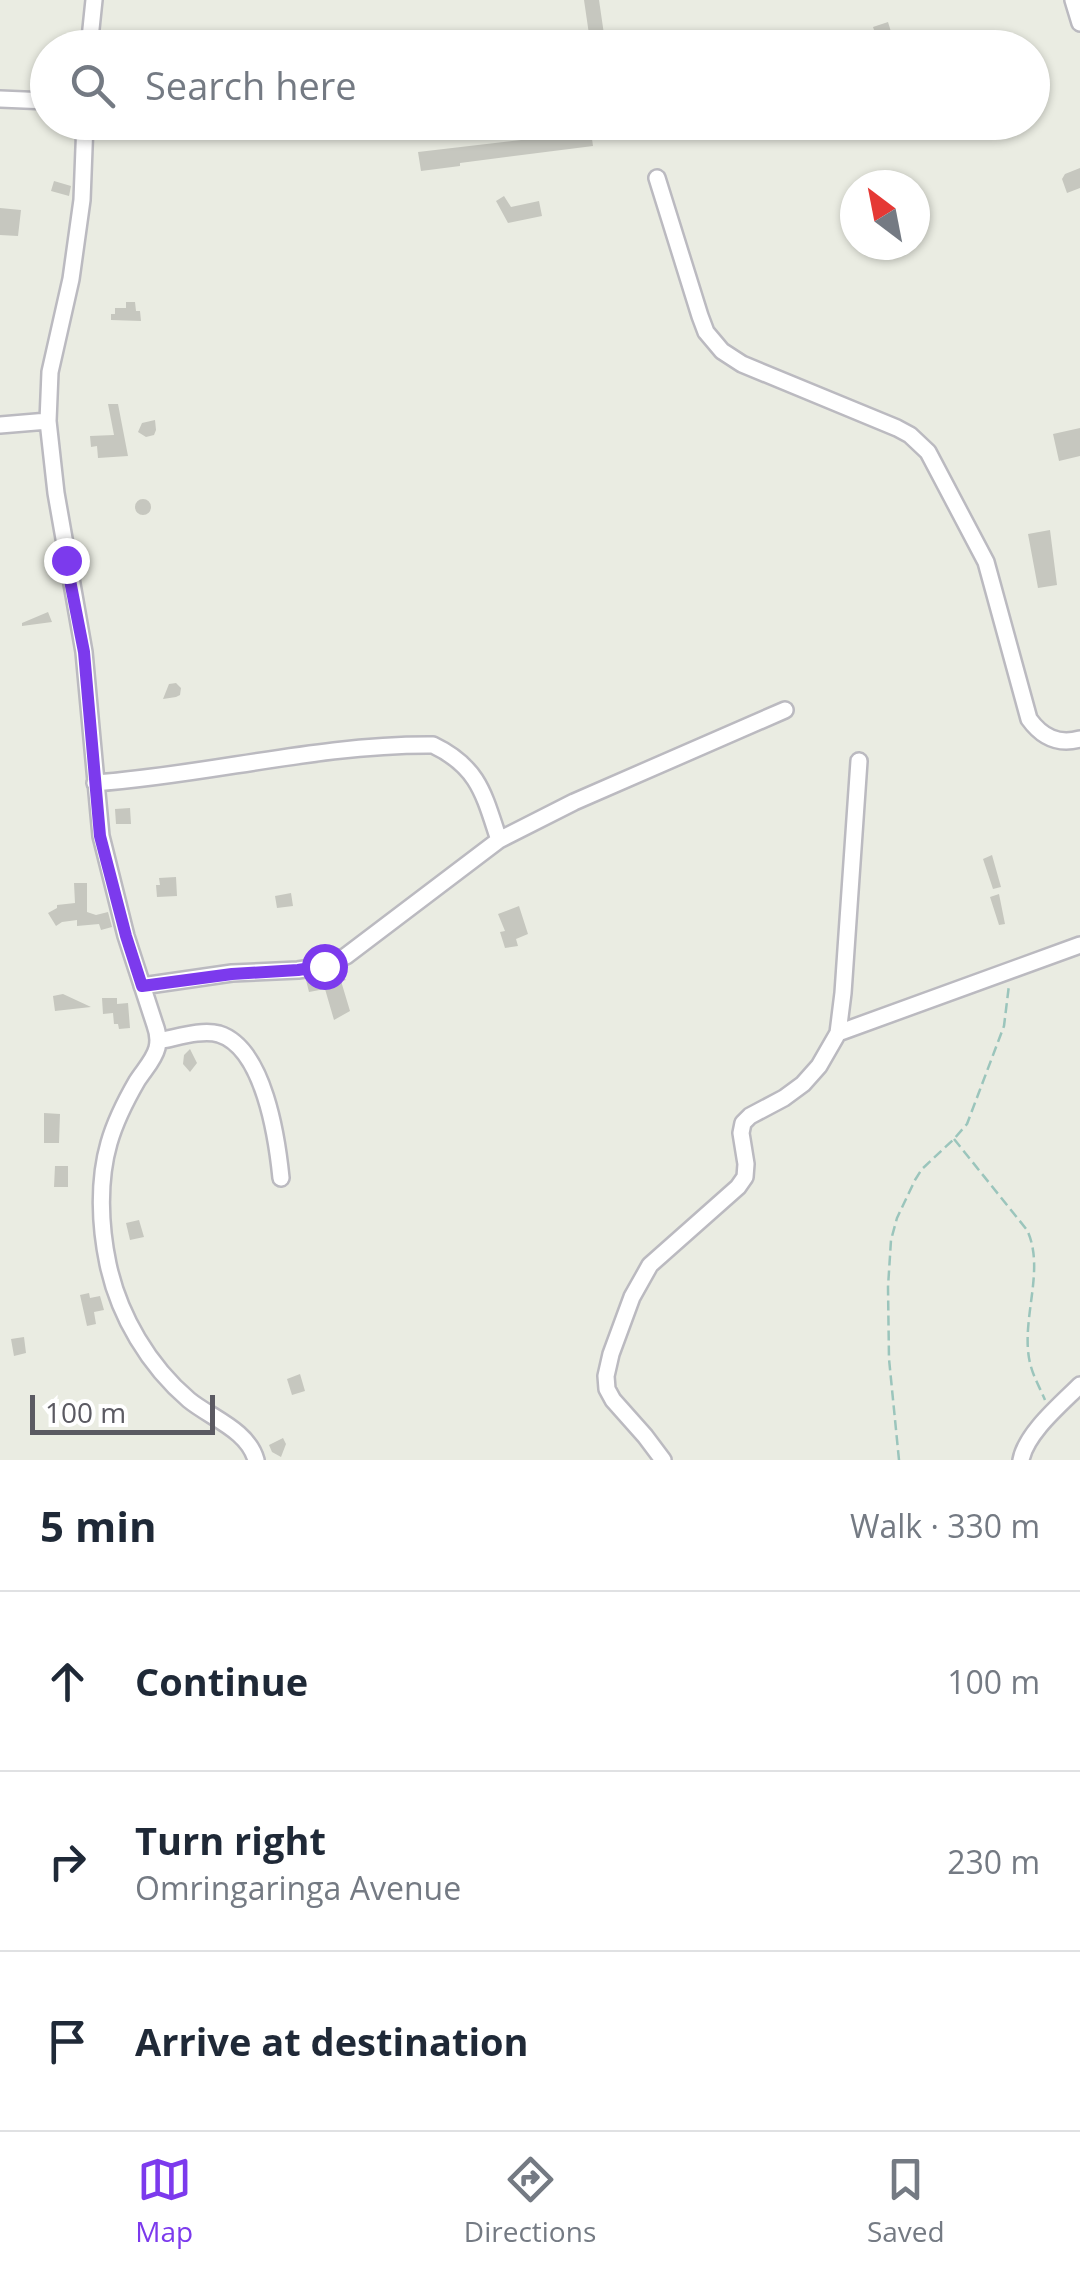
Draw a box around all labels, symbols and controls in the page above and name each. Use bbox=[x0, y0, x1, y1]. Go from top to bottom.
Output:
search box bbox=[30, 30, 1050, 140]
icon: search bbox=[65, 58, 120, 113]
text: Search here bbox=[145, 59, 357, 111]
north arrow bbox=[840, 170, 930, 260]
route end bbox=[44, 538, 90, 584]
route start bbox=[302, 944, 348, 990]
scale bar bbox=[30, 1390, 215, 1434]
text: 100 m bbox=[45, 1393, 126, 1431]
text: 5 min bbox=[40, 1497, 157, 1554]
text: Walk · 330 m bbox=[850, 1504, 1040, 1547]
icon: ahead bbox=[40, 1654, 95, 1709]
text: Continue bbox=[135, 1655, 308, 1707]
text: 100 m bbox=[947, 1660, 1040, 1703]
text: Turn right bbox=[135, 1814, 326, 1866]
icon: right bbox=[40, 1834, 95, 1889]
text: 230 m bbox=[947, 1840, 1040, 1883]
text: Omringaringa Avenue bbox=[135, 1866, 461, 1909]
icon: arrive bbox=[40, 2014, 95, 2069]
text: Arrive at destination bbox=[135, 2015, 529, 2067]
tab: Map bbox=[135, 2152, 193, 2250]
tab: Directions bbox=[464, 2152, 596, 2250]
tab: Saved bbox=[867, 2152, 945, 2250]

